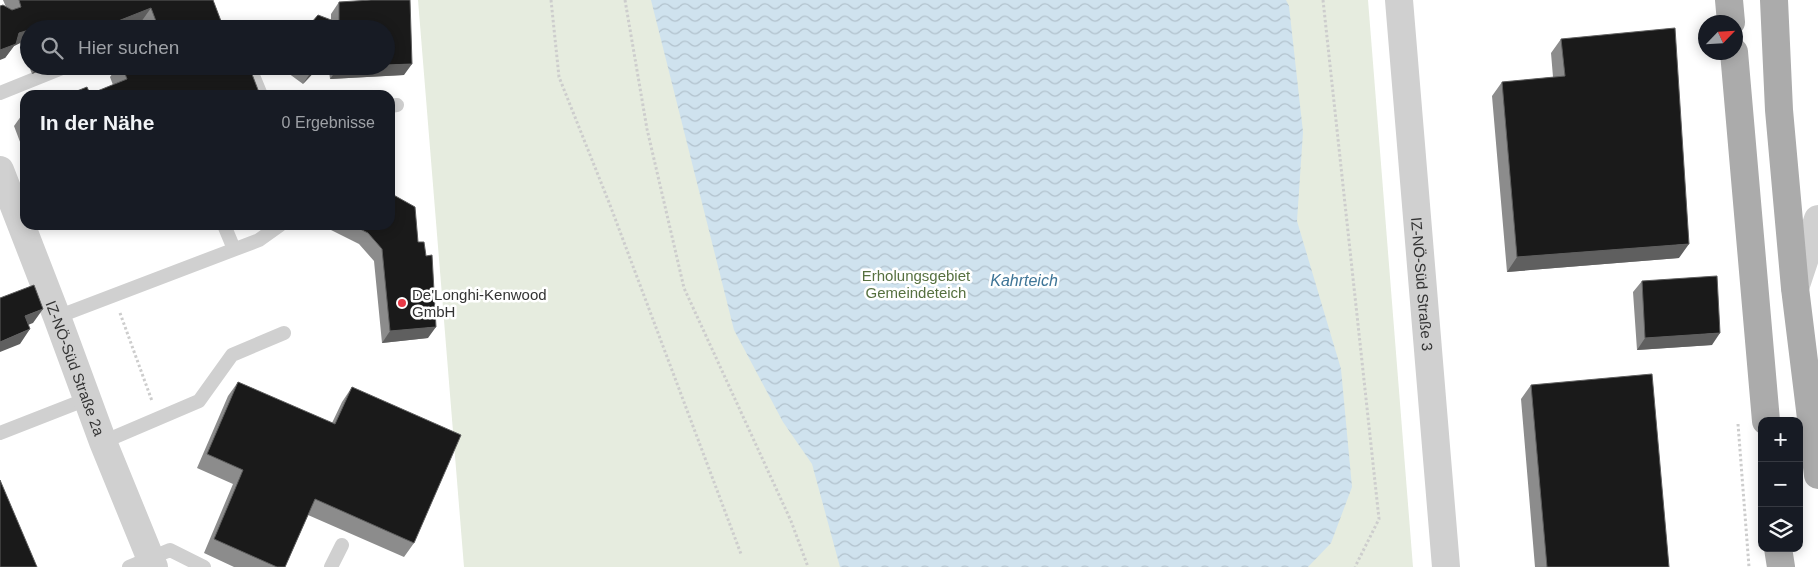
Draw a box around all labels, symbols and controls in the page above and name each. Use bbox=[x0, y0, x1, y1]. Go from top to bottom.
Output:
north arrow bbox=[1698, 15, 1743, 60]
search box bbox=[20, 20, 395, 75]
icon: search bbox=[38, 34, 66, 62]
text: Hier suchen bbox=[78, 37, 179, 58]
text: In der Nähe bbox=[40, 111, 154, 134]
text: 0 Ergebnisse bbox=[282, 114, 375, 131]
street label: IZ-NÖ-Süd Straße 3 bbox=[1409, 216, 1437, 352]
park label: Erholungsgebiet Gemeindeteich bbox=[862, 267, 971, 301]
water label: Kahrteich bbox=[990, 272, 1058, 289]
place label: De'Longhi-Kenwood GmbH bbox=[412, 286, 547, 320]
marker: De'Longhi-Kenwood GmbH bbox=[396, 297, 408, 309]
street label: IZ-NÖ-Süd Straße 2a bbox=[43, 298, 109, 438]
map controls bbox=[1758, 417, 1803, 552]
button: + bbox=[1758, 417, 1803, 462]
button: − bbox=[1758, 462, 1803, 507]
button: layers bbox=[1758, 507, 1803, 552]

